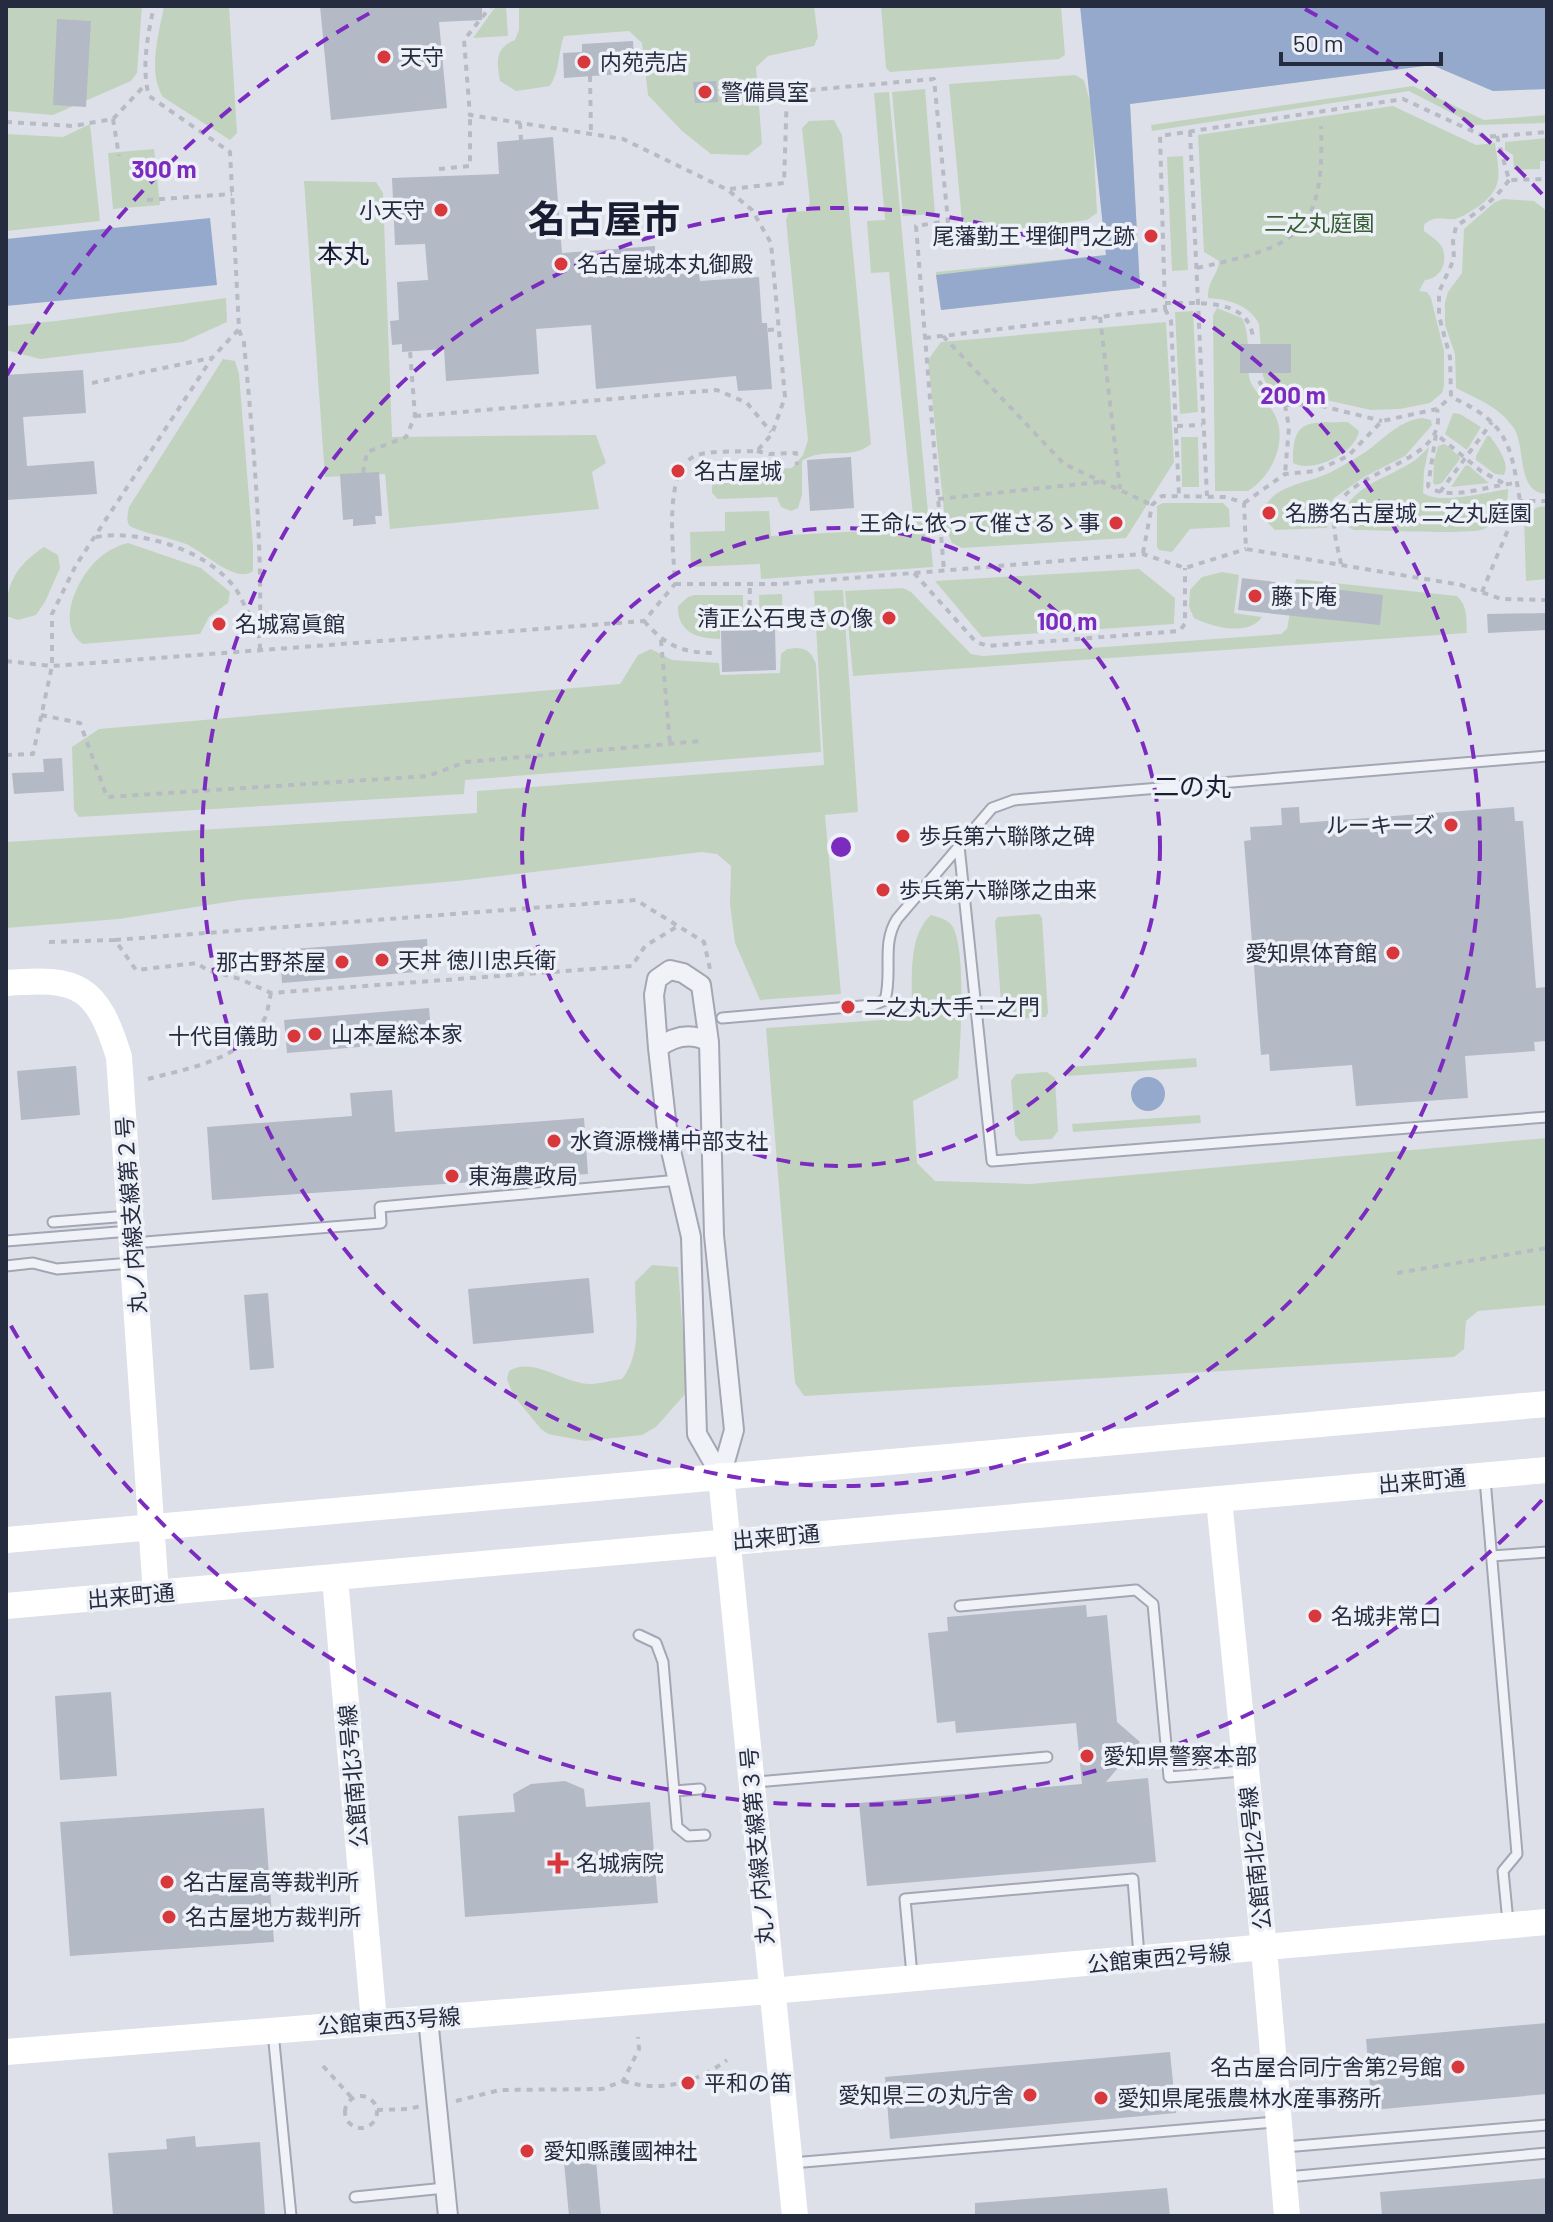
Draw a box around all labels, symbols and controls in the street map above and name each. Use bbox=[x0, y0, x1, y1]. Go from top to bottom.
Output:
scale bar bbox=[1281, 16, 1441, 66]
text: 50 m bbox=[1293, 28, 1344, 57]
place label: 天守 bbox=[400, 43, 444, 69]
marker: 天守 bbox=[375, 48, 393, 66]
place label: 内苑売店 bbox=[600, 48, 688, 74]
marker: 内苑売店 bbox=[575, 53, 593, 71]
place label: 警備員室 bbox=[721, 78, 809, 104]
marker: 警備員室 bbox=[696, 83, 714, 101]
text: 300 m bbox=[131, 154, 197, 183]
district label: 名古屋市 bbox=[528, 195, 680, 241]
place label: 小天守 bbox=[359, 196, 425, 222]
marker: 小天守 bbox=[432, 201, 450, 219]
park label: 二之丸庭園 bbox=[1264, 209, 1374, 235]
place label: 尾藩勤王 埋御門之跡 bbox=[933, 222, 1135, 248]
marker: 尾藩勤王 埋御門之跡 bbox=[1142, 227, 1160, 245]
district label: 本丸 bbox=[317, 237, 369, 268]
place label: 名古屋城本丸御殿 bbox=[577, 250, 753, 276]
marker: 名古屋城本丸御殿 bbox=[552, 255, 570, 273]
text: 200 m bbox=[1260, 380, 1326, 409]
place label: 名古屋城 bbox=[694, 457, 782, 483]
marker: 名古屋城 bbox=[669, 462, 687, 480]
place label: 名勝名古屋城 二之丸庭園 bbox=[1285, 499, 1531, 525]
marker: 名勝名古屋城 二之丸庭園 bbox=[1260, 504, 1278, 522]
place label: 王命に依って催さるゝ事 bbox=[859, 509, 1100, 535]
marker: 王命に依って催さるゝ事 bbox=[1107, 514, 1125, 532]
place label: 藤下庵 bbox=[1271, 582, 1337, 608]
marker: 藤下庵 bbox=[1246, 587, 1264, 605]
place label: 清正公石曳きの像 bbox=[697, 604, 873, 630]
text: 100 m bbox=[1037, 606, 1097, 635]
marker: 清正公石曳きの像 bbox=[880, 609, 898, 627]
place label: 名城寫眞館 bbox=[235, 610, 345, 636]
marker: 名城寫眞館 bbox=[210, 615, 228, 633]
district label: 二の丸 bbox=[1153, 770, 1231, 801]
place label: ルーキーズ bbox=[1326, 811, 1435, 837]
marker: ルーキーズ bbox=[1442, 816, 1460, 834]
place label: 歩兵第六聯隊之碑 bbox=[919, 822, 1095, 848]
marker: 歩兵第六聯隊之碑 bbox=[894, 827, 912, 845]
centre of rings bbox=[827, 833, 855, 861]
place label: 歩兵第六聯隊之由来 bbox=[899, 876, 1097, 902]
marker: 歩兵第六聯隊之由来 bbox=[874, 881, 892, 899]
place label: 愛知県体育館 bbox=[1245, 939, 1377, 965]
marker: 愛知県体育館 bbox=[1384, 944, 1402, 962]
place label: 天丼 徳川忠兵衛 bbox=[398, 946, 556, 972]
place label: 那古野茶屋 bbox=[216, 948, 326, 974]
marker: 天丼 徳川忠兵衛 bbox=[373, 951, 391, 969]
marker: 那古野茶屋 bbox=[333, 953, 351, 971]
place label: 二之丸大手二之門 bbox=[864, 993, 1040, 1019]
marker: 二之丸大手二之門 bbox=[839, 998, 857, 1016]
place label: 山本屋総本家 bbox=[331, 1020, 463, 1046]
place label: 十代目儀助 bbox=[168, 1022, 278, 1048]
marker: 山本屋総本家 bbox=[306, 1025, 324, 1043]
marker: 十代目儀助 bbox=[285, 1027, 303, 1045]
street label: 丸ノ内線支線第２号 bbox=[110, 1115, 150, 1315]
place label: 水資源機構中部支社 bbox=[570, 1127, 768, 1153]
marker: 水資源機構中部支社 bbox=[545, 1132, 563, 1150]
place label: 東海農政局 bbox=[468, 1162, 578, 1188]
marker: 東海農政局 bbox=[443, 1167, 461, 1185]
street label: 出来町通 bbox=[1377, 1463, 1467, 1497]
street label: 出来町通 bbox=[731, 1519, 821, 1553]
street label: 出来町通 bbox=[86, 1578, 176, 1612]
place label: 名城非常口 bbox=[1331, 1602, 1441, 1628]
marker: 名城非常口 bbox=[1306, 1607, 1324, 1625]
street label: 公館南北3号線 bbox=[333, 1704, 371, 1849]
place label: 愛知県警察本部 bbox=[1103, 1742, 1257, 1768]
street label: 丸ノ内線支線第３号 bbox=[734, 1746, 778, 1946]
marker: 愛知県警察本部 bbox=[1078, 1747, 1096, 1765]
street label: 公館南北2号線 bbox=[1234, 1785, 1274, 1931]
place label: 名城病院 bbox=[576, 1849, 664, 1875]
marker: 名城病院 bbox=[547, 1852, 569, 1874]
place label: 名古屋高等裁判所 bbox=[183, 1868, 359, 1894]
marker: 名古屋高等裁判所 bbox=[158, 1873, 176, 1891]
place label: 名古屋地方裁判所 bbox=[185, 1903, 361, 1929]
marker: 名古屋地方裁判所 bbox=[160, 1908, 178, 1926]
street label: 公館東西2号線 bbox=[1086, 1938, 1232, 1976]
street label: 公館東西3号線 bbox=[317, 2002, 461, 2038]
place label: 名古屋合同庁舎第2号館 bbox=[1210, 2053, 1442, 2079]
marker: 名古屋合同庁舎第2号館 bbox=[1449, 2058, 1467, 2076]
place label: 平和の笛 bbox=[704, 2069, 792, 2095]
marker: 平和の笛 bbox=[679, 2074, 697, 2092]
place label: 愛知県三の丸庁舎 bbox=[838, 2081, 1014, 2107]
place label: 愛知県尾張農林水産事務所 bbox=[1117, 2084, 1381, 2110]
marker: 愛知県三の丸庁舎 bbox=[1021, 2086, 1039, 2104]
marker: 愛知県尾張農林水産事務所 bbox=[1092, 2089, 1110, 2107]
place label: 愛知縣護國神社 bbox=[543, 2137, 697, 2163]
marker: 愛知縣護國神社 bbox=[518, 2142, 536, 2160]

